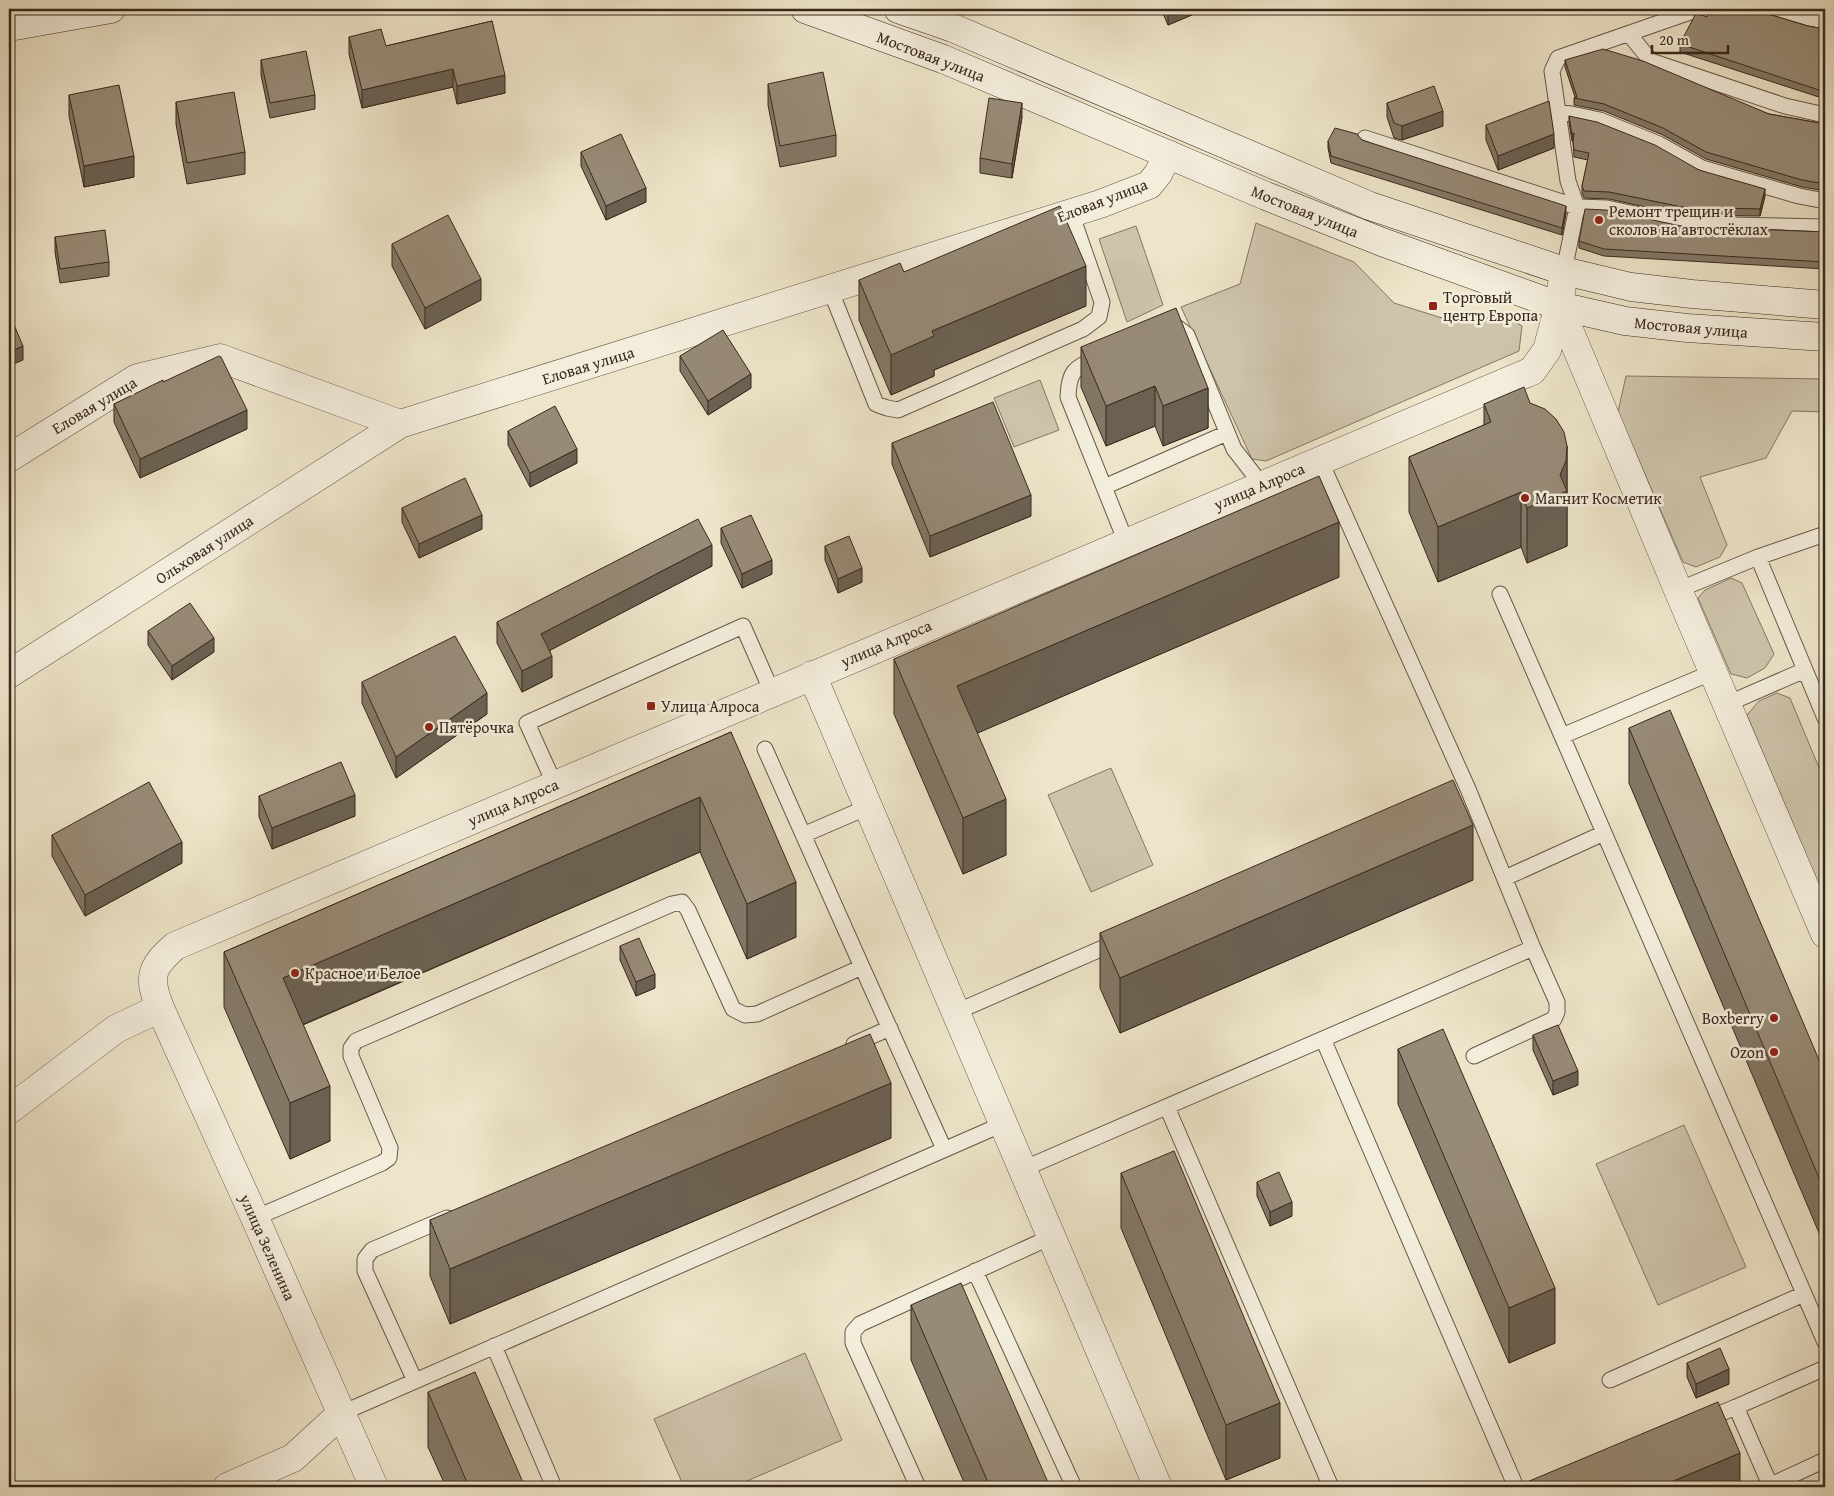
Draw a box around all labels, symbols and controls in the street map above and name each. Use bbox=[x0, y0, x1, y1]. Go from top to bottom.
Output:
scale bar bbox=[1652, 22, 1728, 54]
street label: Мостовая улица bbox=[874, 24, 989, 88]
text: 20 m bbox=[1659, 29, 1690, 50]
street label: Еловая улица bbox=[1053, 172, 1151, 228]
street label: Мостовая улица bbox=[1248, 179, 1363, 244]
place label: Ремонт трещин и сколов на автостёклах bbox=[1609, 199, 1769, 241]
marker: Ремонт трещин и сколов на автостёклах bbox=[1593, 214, 1605, 226]
place label: Торговый центр Европа bbox=[1443, 285, 1538, 327]
marker: Торговый центр Европа bbox=[1427, 300, 1439, 312]
street label: Мостовая улица bbox=[1633, 310, 1749, 344]
street label: Еловая улица bbox=[539, 339, 637, 390]
street label: Еловая улица bbox=[47, 370, 141, 440]
street label: улица Алроса bbox=[1209, 456, 1309, 516]
place label: Магнит Косметик bbox=[1535, 486, 1662, 510]
marker: Магнит Косметик bbox=[1519, 492, 1531, 504]
street label: Ольховая улица bbox=[150, 508, 258, 590]
street label: улица Алроса bbox=[836, 613, 936, 673]
place label: Улица Алроса bbox=[661, 694, 760, 718]
marker: Улица Алроса bbox=[645, 700, 657, 712]
place label: Пятёрочка bbox=[439, 715, 514, 739]
marker: Пятёрочка bbox=[423, 721, 435, 733]
street label: улица Алроса bbox=[463, 772, 563, 832]
place label: Красное и Белое bbox=[305, 961, 421, 985]
marker: Красное и Белое bbox=[289, 967, 301, 979]
place label: Boxberry bbox=[1702, 1006, 1764, 1030]
marker: Boxberry bbox=[1768, 1012, 1780, 1024]
place label: Ozon bbox=[1730, 1040, 1764, 1064]
marker: Ozon bbox=[1768, 1046, 1780, 1058]
street label: улица Зеленина bbox=[233, 1189, 302, 1305]

